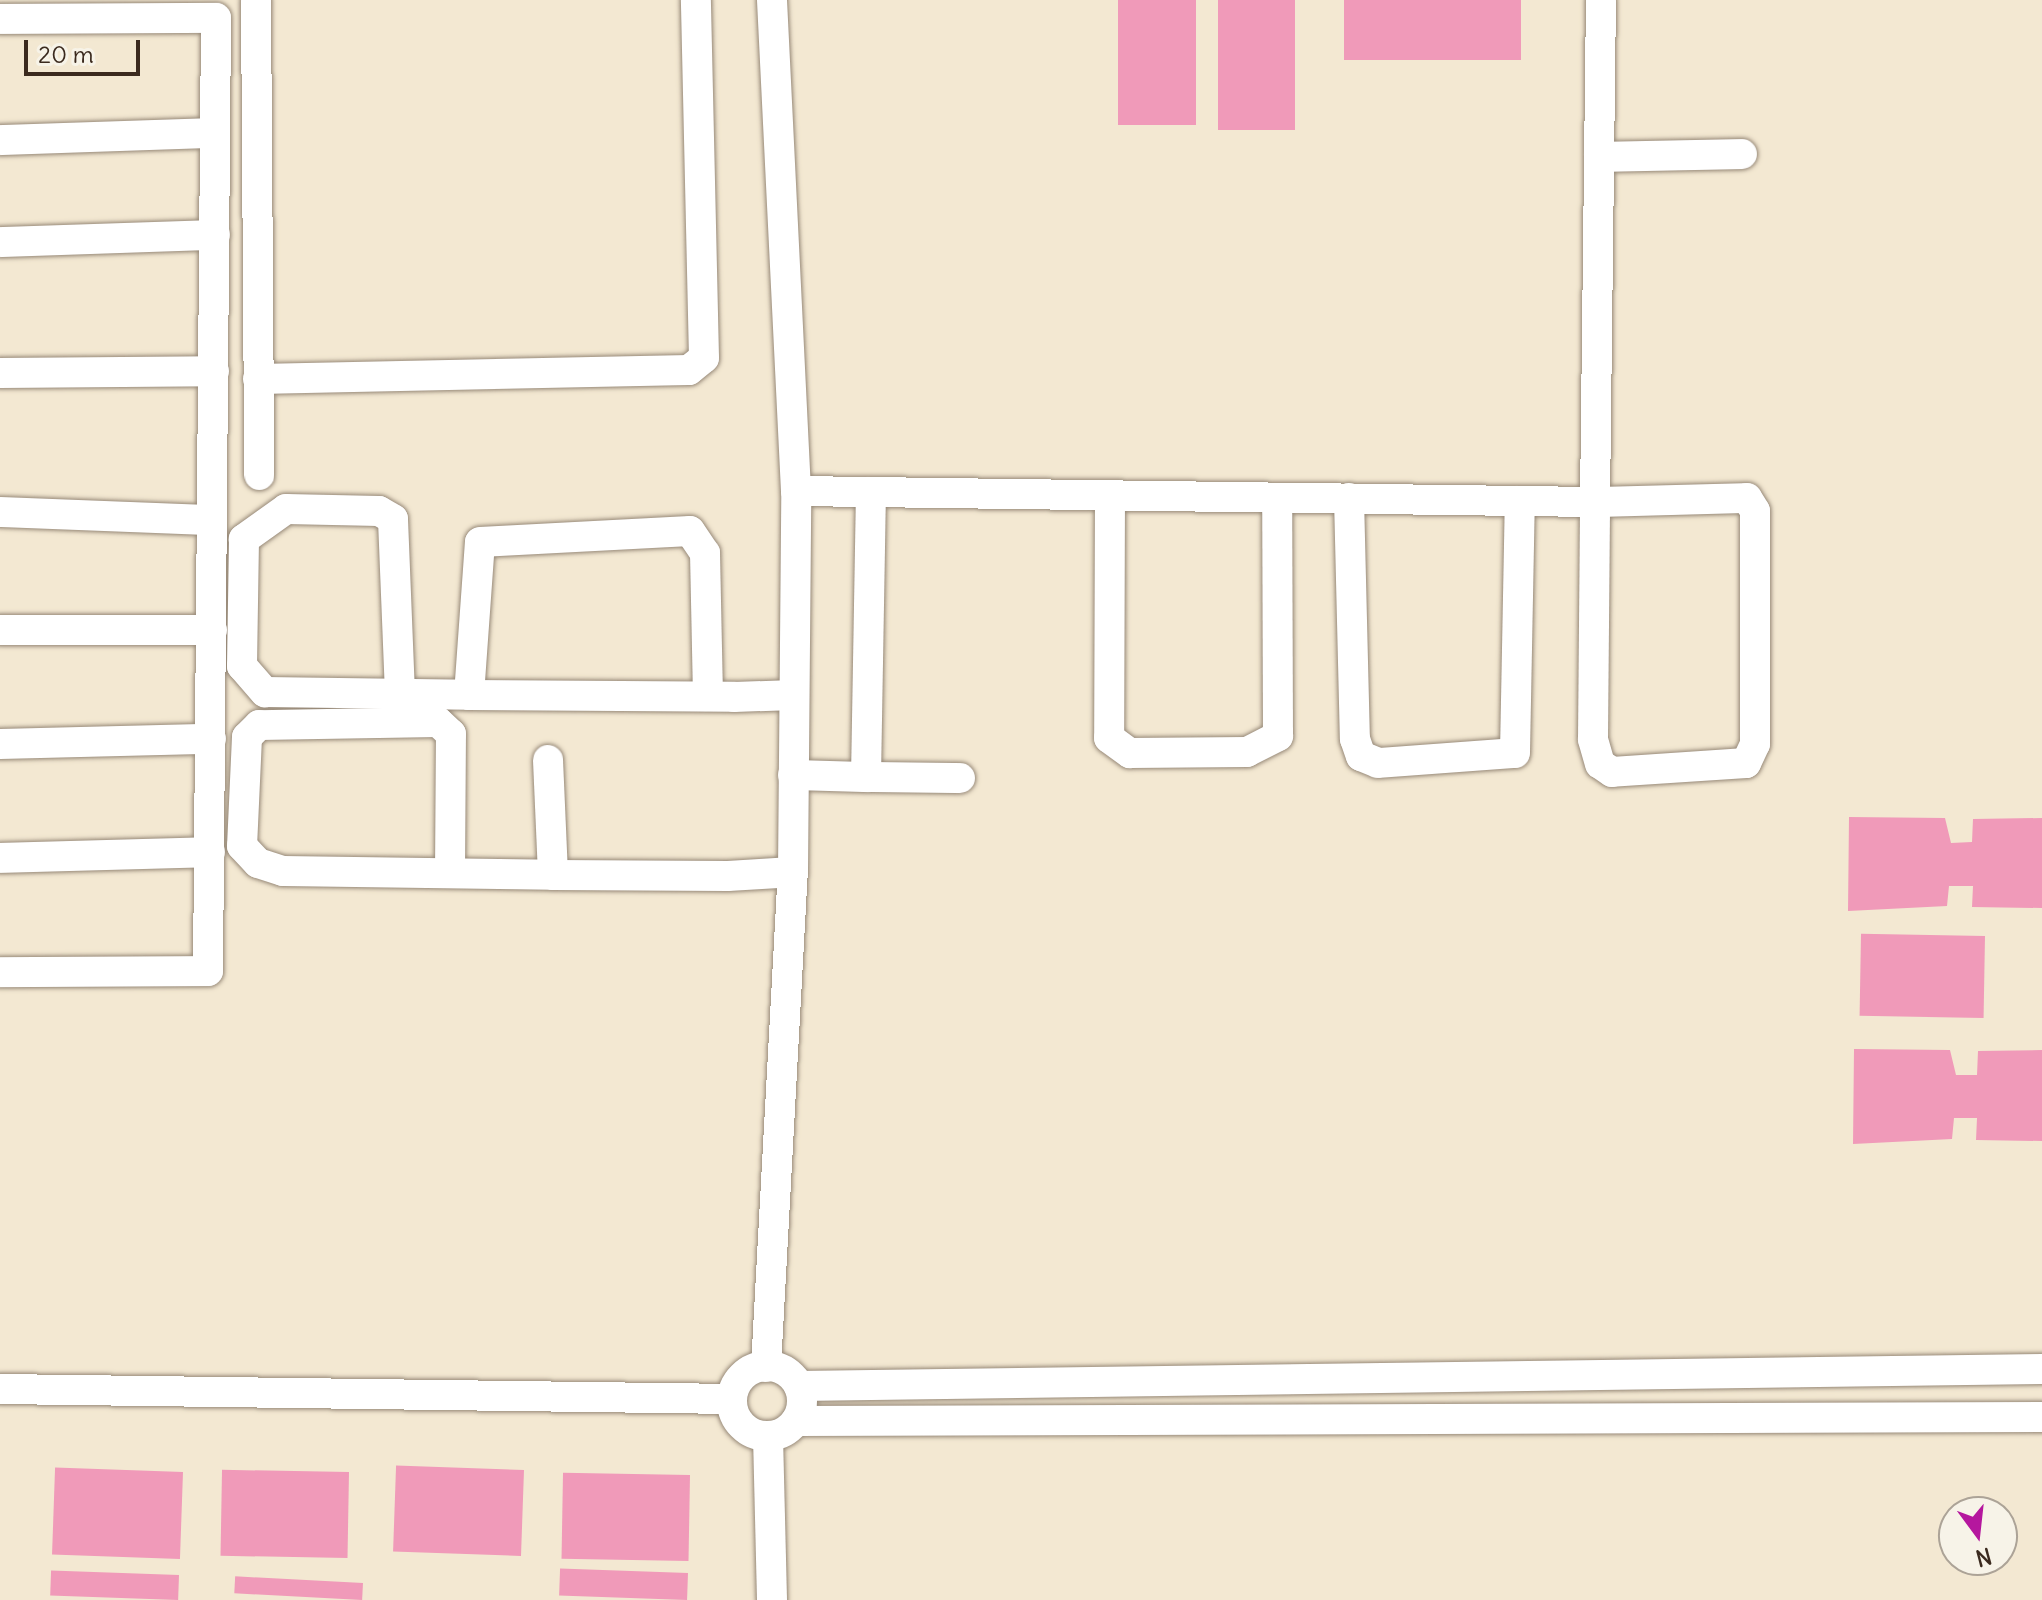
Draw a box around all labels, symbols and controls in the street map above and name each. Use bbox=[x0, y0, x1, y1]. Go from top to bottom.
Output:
scale bar bbox=[28, 24, 144, 74]
text: 20 m bbox=[38, 39, 94, 69]
north arrow bbox=[1938, 1496, 2018, 1576]
text: N bbox=[1973, 1542, 1995, 1573]

